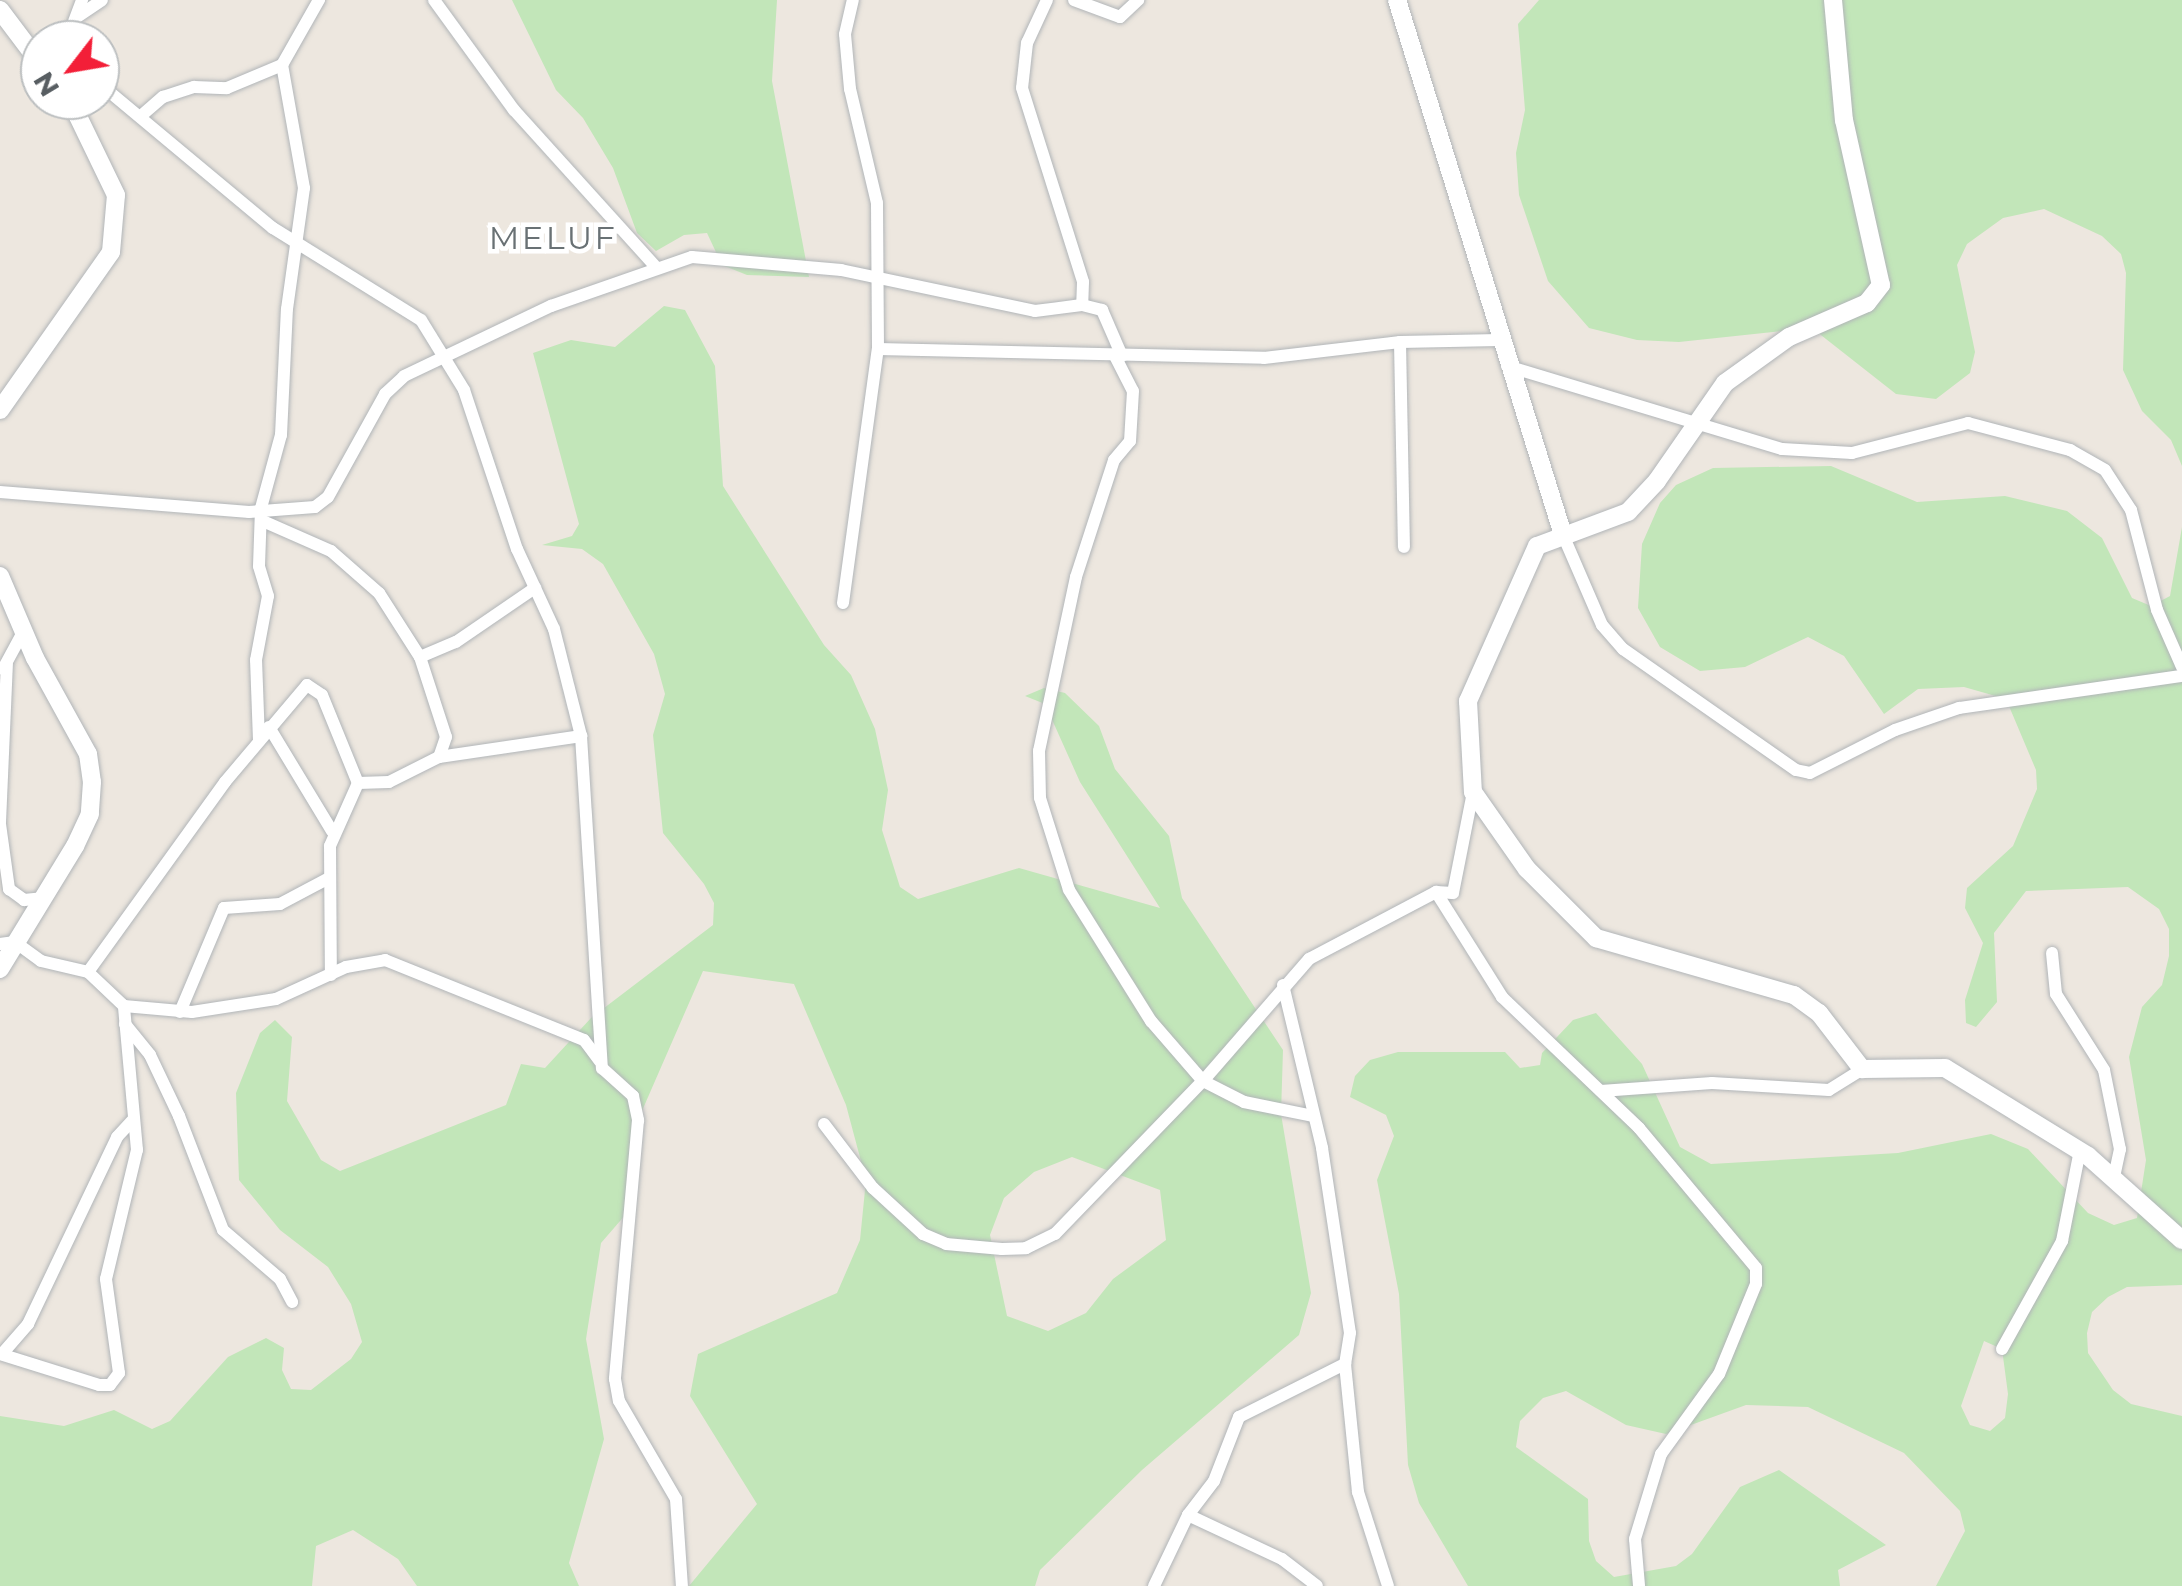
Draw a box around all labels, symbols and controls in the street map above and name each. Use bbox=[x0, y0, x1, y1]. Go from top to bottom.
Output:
north arrow bbox=[20, 20, 120, 120]
text: N bbox=[26, 66, 66, 103]
district label: MELUF bbox=[489, 219, 617, 257]

